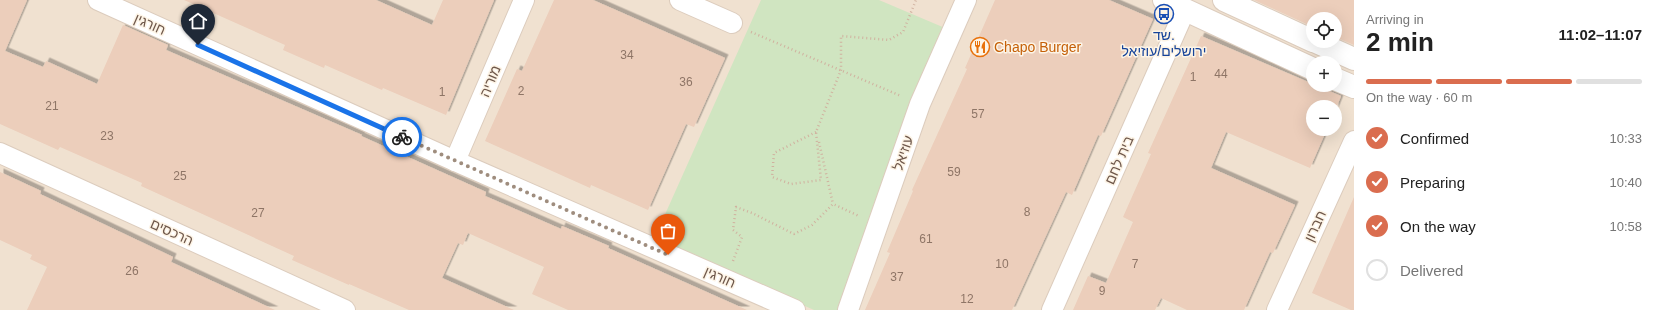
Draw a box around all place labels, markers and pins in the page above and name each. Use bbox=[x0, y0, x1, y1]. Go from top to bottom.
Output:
bus stop icon: שד. ירושלים/עוזיאל bbox=[1153, 3, 1175, 25]
pin bbox=[181, 4, 215, 45]
place label: שד. ירושלים/עוזיאל bbox=[1121, 27, 1207, 59]
restaurant icon: Chapo Burger bbox=[969, 36, 991, 58]
place label: Chapo Burger bbox=[994, 39, 1082, 55]
pin bbox=[651, 214, 685, 255]

